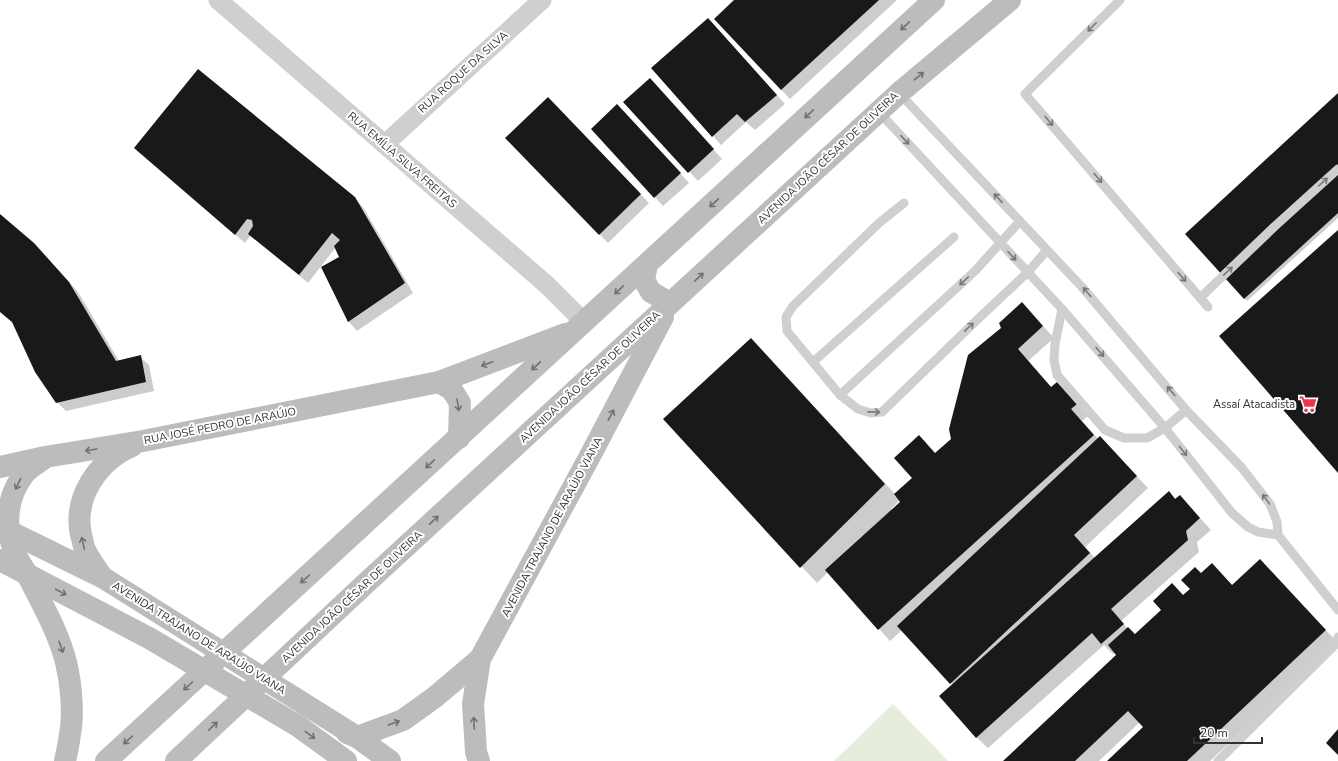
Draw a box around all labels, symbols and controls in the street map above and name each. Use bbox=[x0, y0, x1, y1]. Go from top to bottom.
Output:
one-way arrow bbox=[900, 22, 910, 31]
one-way arrow bbox=[1087, 23, 1097, 32]
street label: RUA ROQUE DA SILVA bbox=[415, 28, 511, 116]
one-way arrow bbox=[913, 71, 924, 80]
street label: AVENIDA JOÃO CÉSAR DE OLIVEIRA bbox=[754, 88, 902, 227]
street label: RUA EMÍLIA SILVA FREITAS bbox=[344, 108, 461, 212]
one-way arrow bbox=[804, 110, 815, 119]
one-way arrow bbox=[1044, 116, 1053, 127]
one-way arrow bbox=[900, 135, 910, 145]
one-way arrow bbox=[1093, 173, 1102, 184]
one-way arrow bbox=[1318, 178, 1328, 187]
one-way arrow bbox=[993, 193, 1002, 203]
one-way arrow bbox=[709, 198, 719, 207]
one-way arrow bbox=[1008, 251, 1017, 261]
one-way arrow bbox=[1223, 267, 1233, 276]
one-way arrow bbox=[693, 272, 704, 281]
one-way arrow bbox=[1178, 272, 1187, 283]
one-way arrow bbox=[959, 276, 969, 286]
one-way arrow bbox=[614, 285, 624, 295]
one-way arrow bbox=[1082, 287, 1091, 298]
street label: AVENIDA JOÃO CÉSAR DE OLIVEIRA bbox=[516, 307, 664, 446]
one-way arrow bbox=[964, 322, 974, 332]
one-way arrow bbox=[1095, 347, 1104, 357]
one-way arrow bbox=[481, 361, 493, 369]
one-way arrow bbox=[532, 361, 542, 370]
one-way arrow bbox=[1166, 386, 1175, 397]
supermarket icon: Assaí Atacadista bbox=[1298, 394, 1318, 414]
place label: Assaí Atacadista bbox=[1213, 397, 1295, 412]
one-way arrow bbox=[454, 399, 462, 412]
street label: RUA JOSÉ PEDRO DE ARAÚJO bbox=[143, 403, 297, 448]
one-way arrow bbox=[867, 408, 880, 416]
one-way arrow bbox=[608, 410, 616, 422]
street label: AVENIDA TRAJANO DE ARAÚJO VIANA bbox=[497, 434, 606, 620]
one-way arrow bbox=[85, 446, 98, 454]
one-way arrow bbox=[1179, 446, 1188, 457]
one-way arrow bbox=[425, 459, 435, 469]
one-way arrow bbox=[14, 478, 21, 490]
one-way arrow bbox=[1262, 494, 1270, 505]
one-way arrow bbox=[429, 516, 439, 525]
street label: AVENIDA JOÃO CÉSAR DE OLIVEIRA bbox=[278, 527, 426, 666]
one-way arrow bbox=[79, 537, 87, 550]
one-way arrow bbox=[300, 574, 310, 584]
street label: AVENIDA TRAJANO DE ARAÚJO VIANA bbox=[109, 577, 289, 698]
one-way arrow bbox=[55, 588, 67, 596]
one-way arrow bbox=[57, 640, 65, 652]
one-way arrow bbox=[183, 681, 194, 690]
one-way arrow bbox=[471, 717, 478, 730]
one-way arrow bbox=[387, 719, 399, 727]
scale bar bbox=[1194, 719, 1262, 745]
one-way arrow bbox=[208, 722, 218, 731]
text: 20 m bbox=[1200, 725, 1228, 741]
one-way arrow bbox=[305, 731, 316, 739]
one-way arrow bbox=[123, 736, 134, 745]

